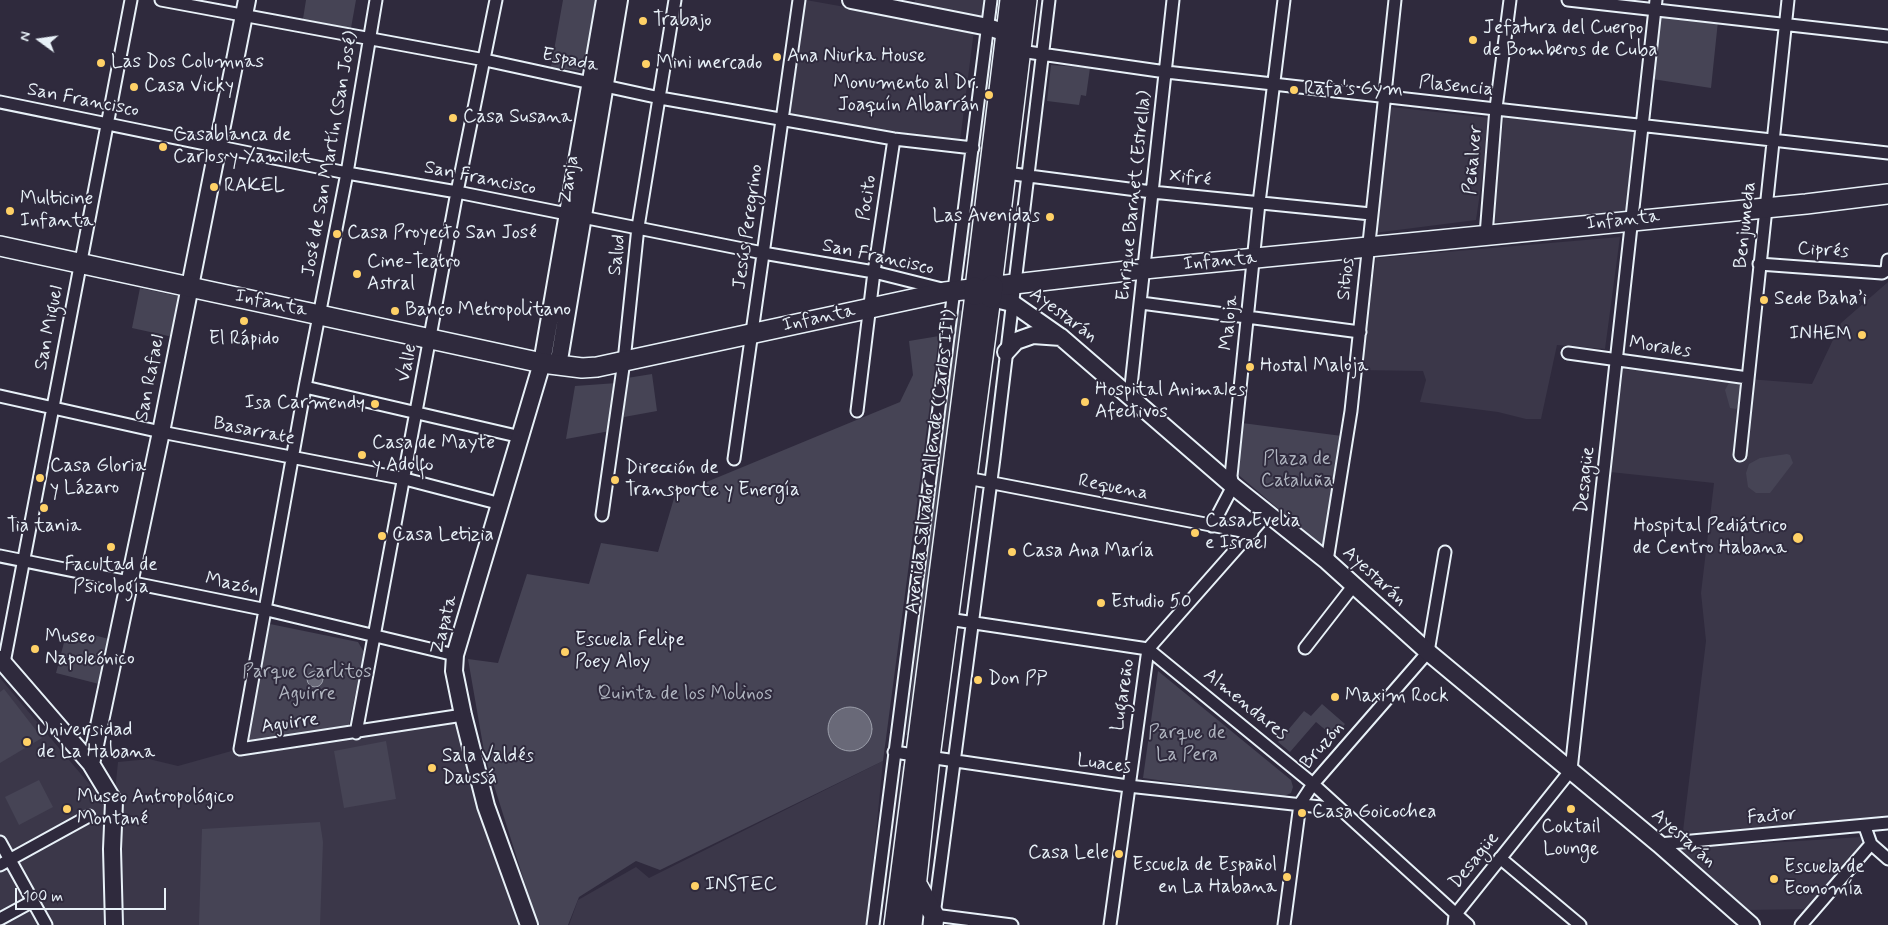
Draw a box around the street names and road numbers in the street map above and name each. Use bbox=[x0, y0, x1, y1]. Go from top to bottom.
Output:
street label: José de San Martín (San José) bbox=[298, 29, 364, 279]
street label: Espada bbox=[539, 44, 601, 78]
street label: Plasencia bbox=[1417, 72, 1495, 102]
street label: San Francisco bbox=[25, 79, 141, 123]
street label: Enrique Barnet (Estrella) bbox=[1113, 90, 1157, 302]
street label: Peñalver bbox=[1460, 124, 1488, 196]
street label: Zanja bbox=[555, 154, 585, 206]
street label: San Francisco bbox=[422, 157, 538, 201]
street label: Jesús Peregrino bbox=[729, 163, 769, 291]
street label: Xifré bbox=[1168, 165, 1212, 193]
street label: Pocito bbox=[853, 174, 883, 222]
street label: Benjumeda bbox=[1730, 180, 1762, 270]
street label: Infanta bbox=[1585, 206, 1661, 236]
street label: Salud bbox=[604, 233, 632, 277]
street label: San Francisco bbox=[820, 235, 936, 281]
street label: Ciprés bbox=[1796, 238, 1850, 264]
street label: Infanta bbox=[1182, 247, 1258, 277]
street label: Sitios bbox=[1333, 257, 1361, 301]
street label: San Miguel bbox=[31, 284, 69, 372]
street label: Ayestarán bbox=[1024, 284, 1102, 348]
street label: Infanta bbox=[233, 285, 309, 323]
street label: Maloja bbox=[1216, 294, 1244, 352]
street label: Infanta bbox=[781, 300, 857, 338]
street label: Avenida Salvador Allende (Carlos III) bbox=[902, 309, 962, 615]
street label: Morales bbox=[1627, 332, 1693, 364]
street label: San Rafael bbox=[131, 333, 171, 423]
street label: Valle bbox=[393, 342, 423, 384]
street label: Basarrate bbox=[211, 413, 297, 451]
street label: Desagüe bbox=[1571, 445, 1601, 515]
street label: Requena bbox=[1076, 470, 1150, 506]
street label: Ayestarán bbox=[1337, 542, 1411, 612]
street label: Mazón bbox=[203, 568, 261, 602]
street label: Zapata bbox=[427, 593, 463, 657]
street label: Lugareño bbox=[1107, 657, 1141, 733]
street label: Almendares bbox=[1198, 664, 1292, 746]
street label: Aguirre bbox=[260, 709, 320, 739]
street label: Bruzón bbox=[1296, 717, 1350, 775]
street label: Luaces bbox=[1076, 750, 1132, 780]
street label: Factor bbox=[1746, 803, 1798, 831]
street label: Ayestarán bbox=[1646, 805, 1720, 873]
street label: Desagüe bbox=[1445, 828, 1505, 894]

